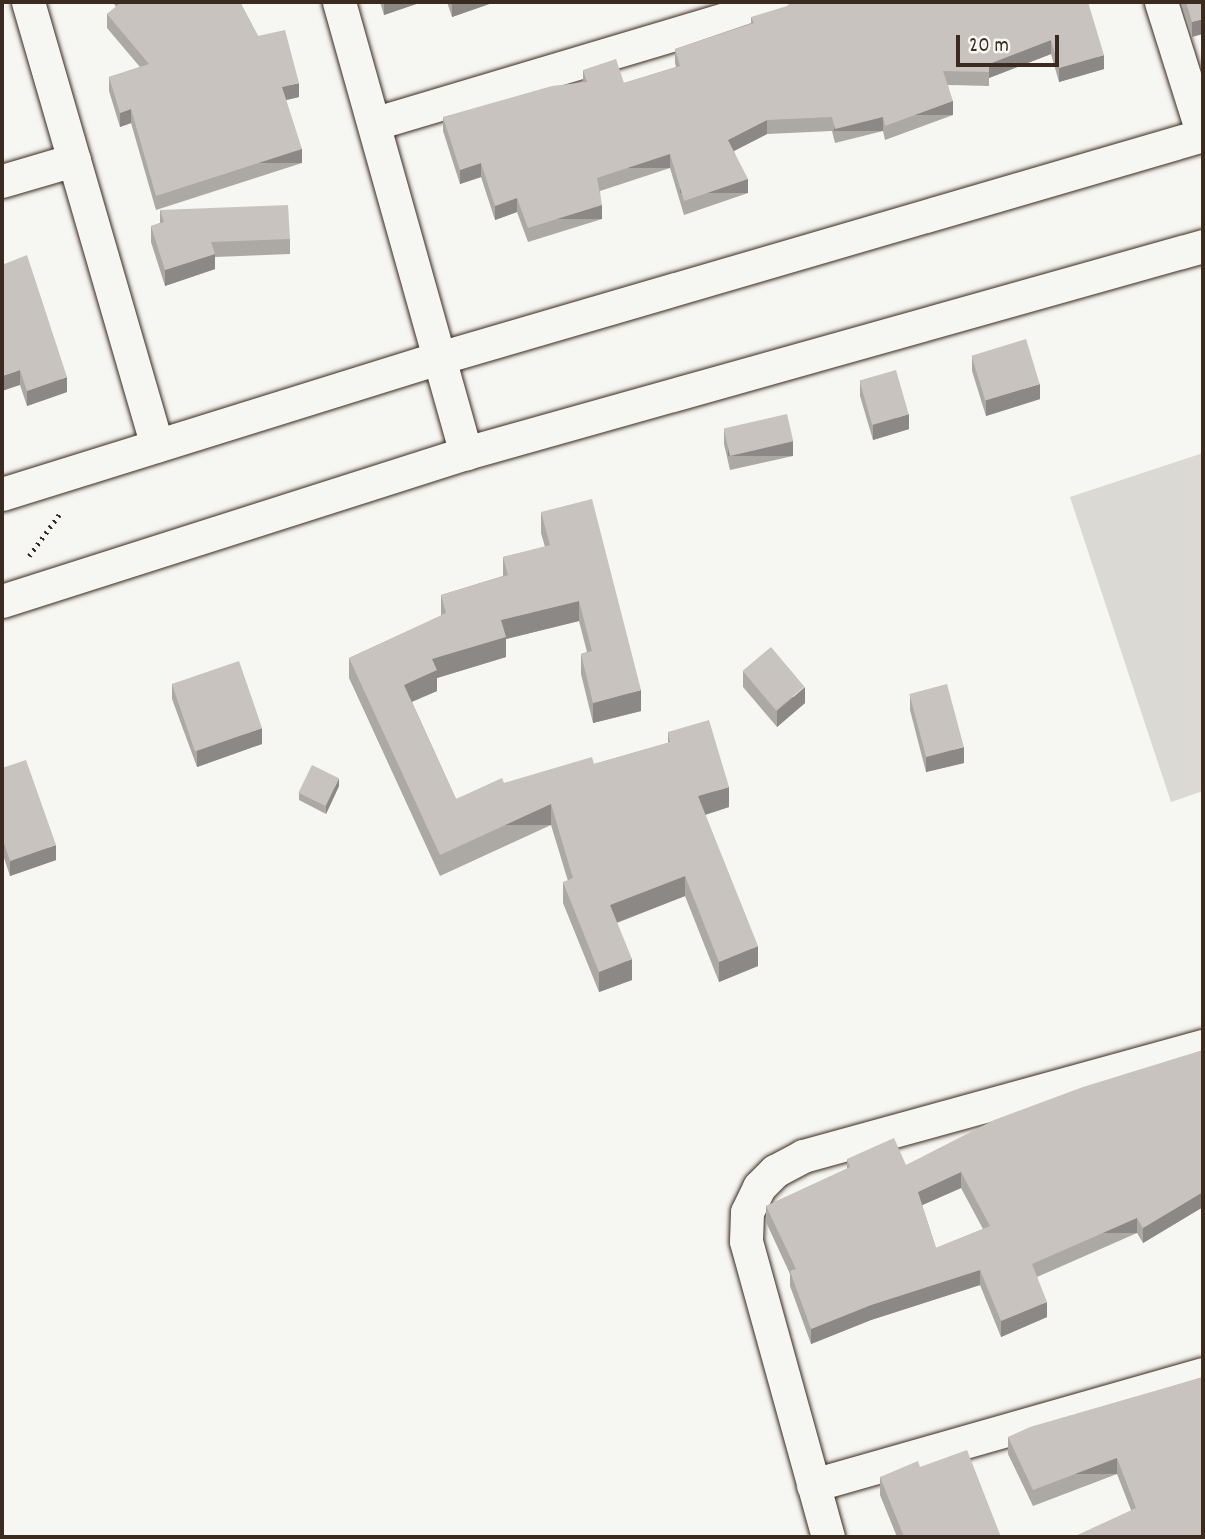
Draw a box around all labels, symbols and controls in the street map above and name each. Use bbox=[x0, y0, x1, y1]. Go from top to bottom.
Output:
scale bar bbox=[960, 21, 1063, 65]
text: 20 m bbox=[969, 32, 1009, 62]

